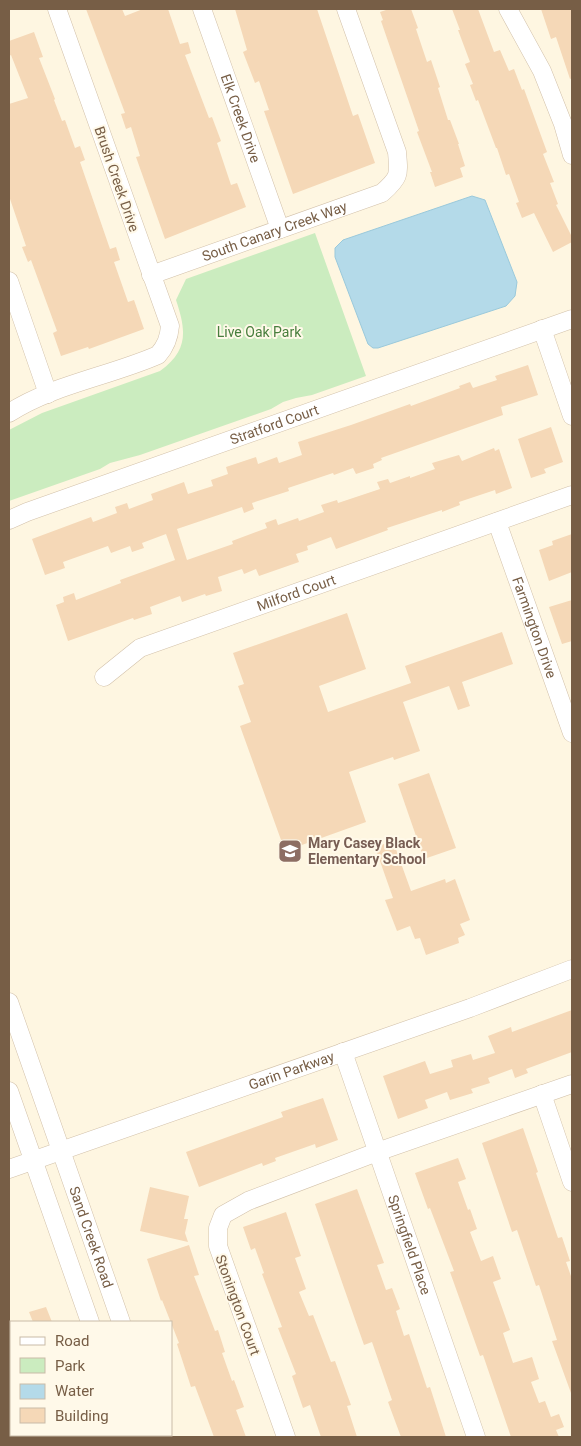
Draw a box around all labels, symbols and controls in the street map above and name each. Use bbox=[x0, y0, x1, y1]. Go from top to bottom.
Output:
street label: Elk Creek Drive bbox=[218, 72, 264, 165]
street label: Brush Creek Drive bbox=[91, 124, 143, 234]
street label: South Canary Creek Way bbox=[200, 198, 349, 264]
park label: Live Oak Park bbox=[217, 324, 302, 340]
street label: Stratford Court bbox=[228, 401, 321, 448]
street label: Milford Court bbox=[255, 571, 338, 614]
street label: Farmington Drive bbox=[509, 575, 560, 680]
place label: Mary Casey Black Elementary School bbox=[308, 835, 426, 867]
school or university icon: Mary Casey Black Elementary School bbox=[277, 838, 303, 864]
street label: Garin Parkway bbox=[246, 1048, 337, 1093]
street label: Sand Creek Road bbox=[66, 1184, 116, 1290]
street label: Springfield Place bbox=[385, 1193, 434, 1297]
street label: Stonington Court bbox=[212, 1253, 264, 1358]
legend bbox=[10, 1321, 172, 1436]
text: Road bbox=[55, 1332, 89, 1350]
text: Park bbox=[55, 1357, 86, 1375]
text: Water bbox=[55, 1382, 94, 1400]
text: Building bbox=[55, 1407, 109, 1425]

